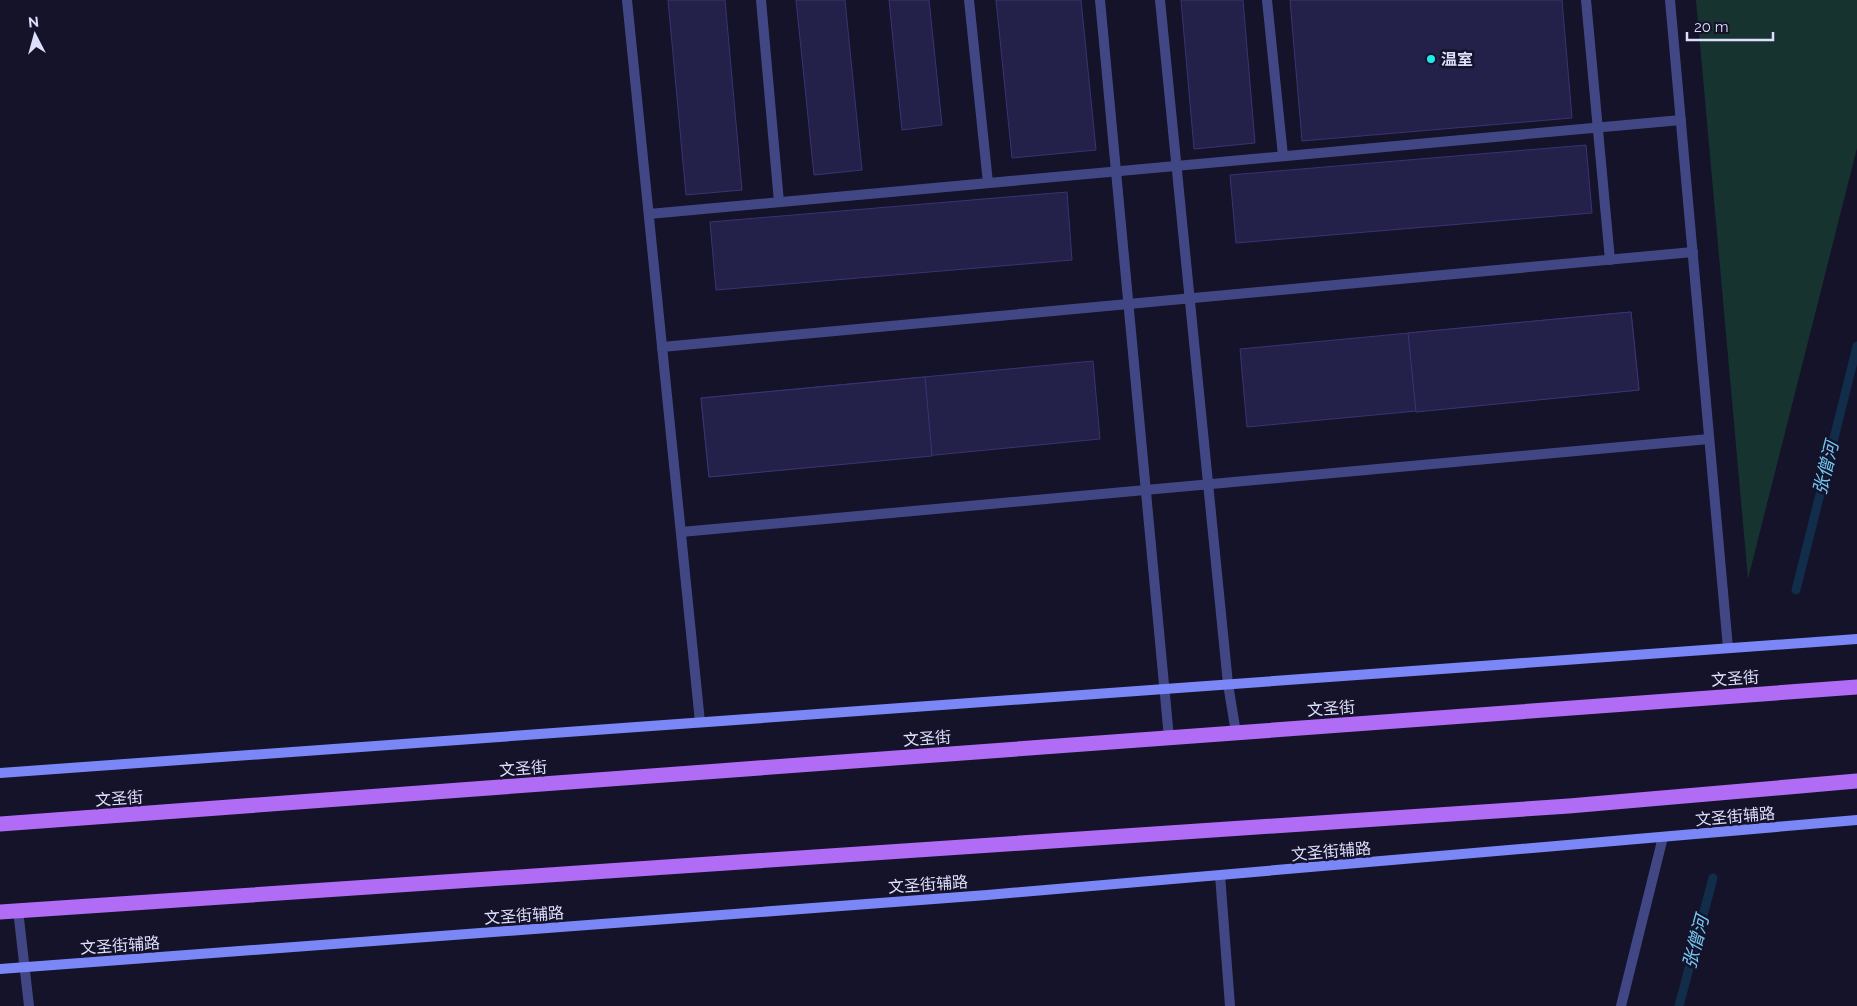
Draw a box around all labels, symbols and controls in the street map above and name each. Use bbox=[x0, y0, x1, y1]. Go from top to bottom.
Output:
north arrow bbox=[10, 10, 60, 60]
scale bar bbox=[1687, 10, 1773, 42]
text: N bbox=[27, 14, 40, 31]
text: 20 m bbox=[1694, 18, 1729, 36]
place label: 温室 bbox=[1441, 50, 1473, 69]
marker: 温室 bbox=[1425, 53, 1437, 65]
water label: 张僧河 bbox=[1809, 436, 1843, 497]
street label: 文圣街 bbox=[1710, 667, 1760, 690]
street label: 文圣街 bbox=[1306, 697, 1356, 720]
street label: 文圣街 bbox=[902, 727, 952, 750]
street label: 文圣街 bbox=[498, 757, 548, 780]
street label: 文圣街 bbox=[94, 787, 144, 810]
street label: 文圣街辅路 bbox=[1694, 804, 1776, 829]
street label: 文圣街辅路 bbox=[1290, 839, 1372, 864]
street label: 文圣街辅路 bbox=[887, 872, 969, 897]
street label: 文圣街辅路 bbox=[483, 903, 565, 928]
water label: 张僧河 bbox=[1678, 910, 1713, 971]
street label: 文圣街辅路 bbox=[79, 933, 161, 958]

